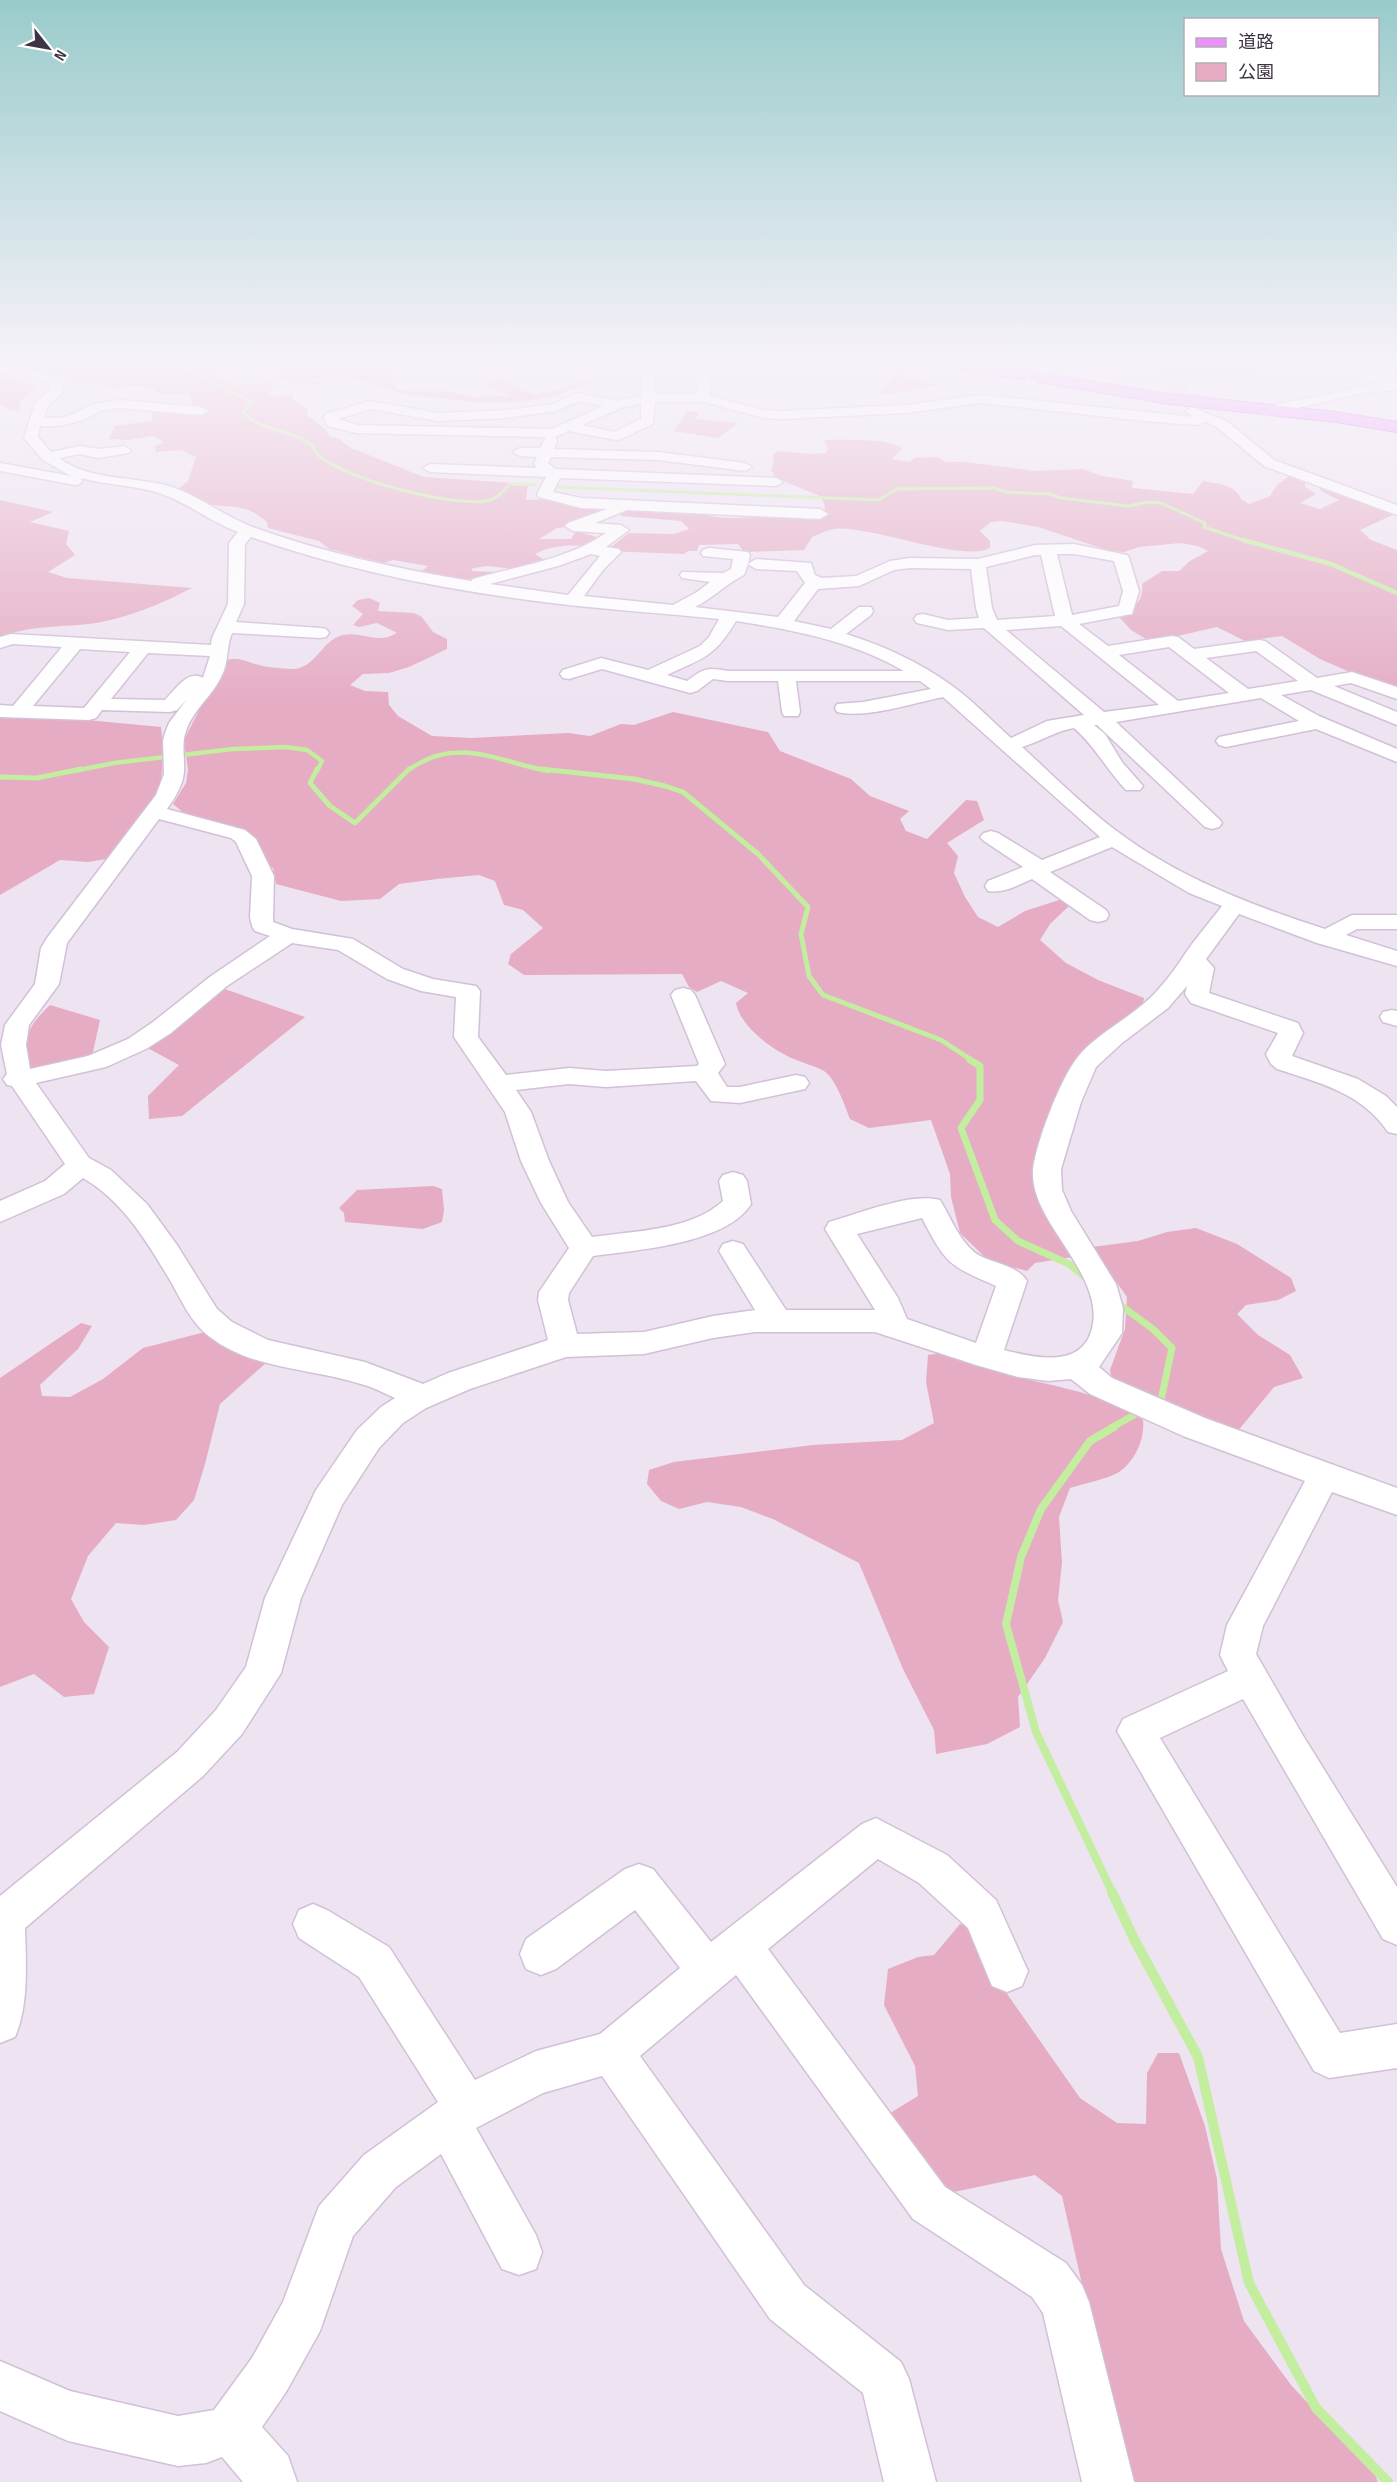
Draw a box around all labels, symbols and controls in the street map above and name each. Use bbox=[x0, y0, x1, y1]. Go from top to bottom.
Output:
north arrow bbox=[18, 18, 78, 78]
legend bbox=[1184, 18, 1379, 96]
text: 道路 bbox=[1238, 32, 1274, 53]
text: N bbox=[49, 46, 70, 64]
text: 公園 bbox=[1238, 62, 1274, 83]

